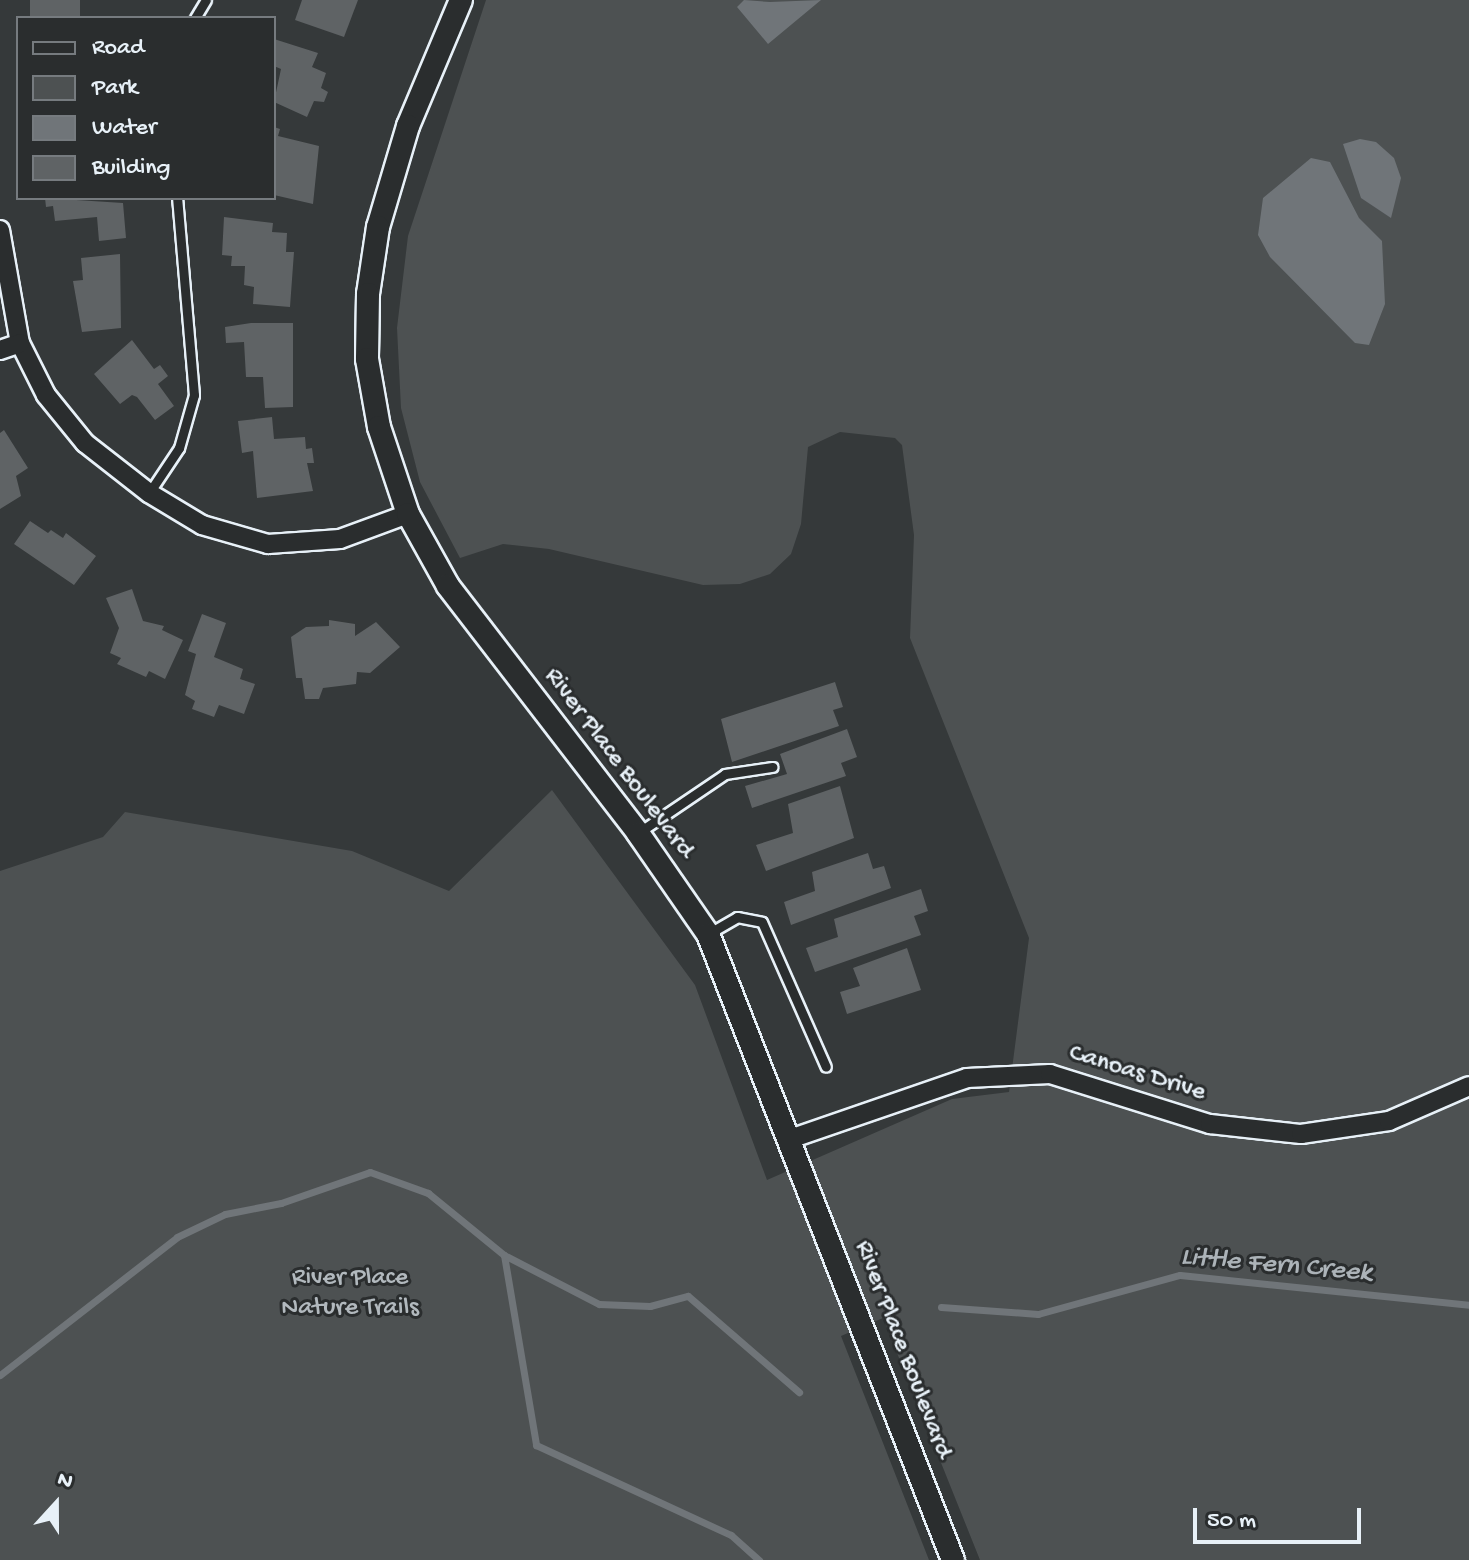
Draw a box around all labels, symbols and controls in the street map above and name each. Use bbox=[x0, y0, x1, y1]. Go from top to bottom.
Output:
legend bbox=[16, 16, 276, 200]
text: Road bbox=[92, 34, 144, 63]
text: Park bbox=[92, 74, 138, 103]
text: Water bbox=[92, 114, 156, 143]
text: Building bbox=[92, 154, 170, 183]
street label: River Place Boulevard bbox=[536, 662, 700, 866]
street label: Canoas Drive bbox=[1065, 1038, 1209, 1110]
street label: River Place Boulevard bbox=[846, 1237, 958, 1463]
water label: Little Fern Creek bbox=[1179, 1241, 1373, 1291]
park label: River Place Nature Trails bbox=[281, 1263, 419, 1324]
north arrow bbox=[16, 1464, 96, 1544]
text: N bbox=[53, 1467, 76, 1496]
scale bar bbox=[1197, 1492, 1365, 1542]
text: 50 m bbox=[1207, 1507, 1256, 1536]

